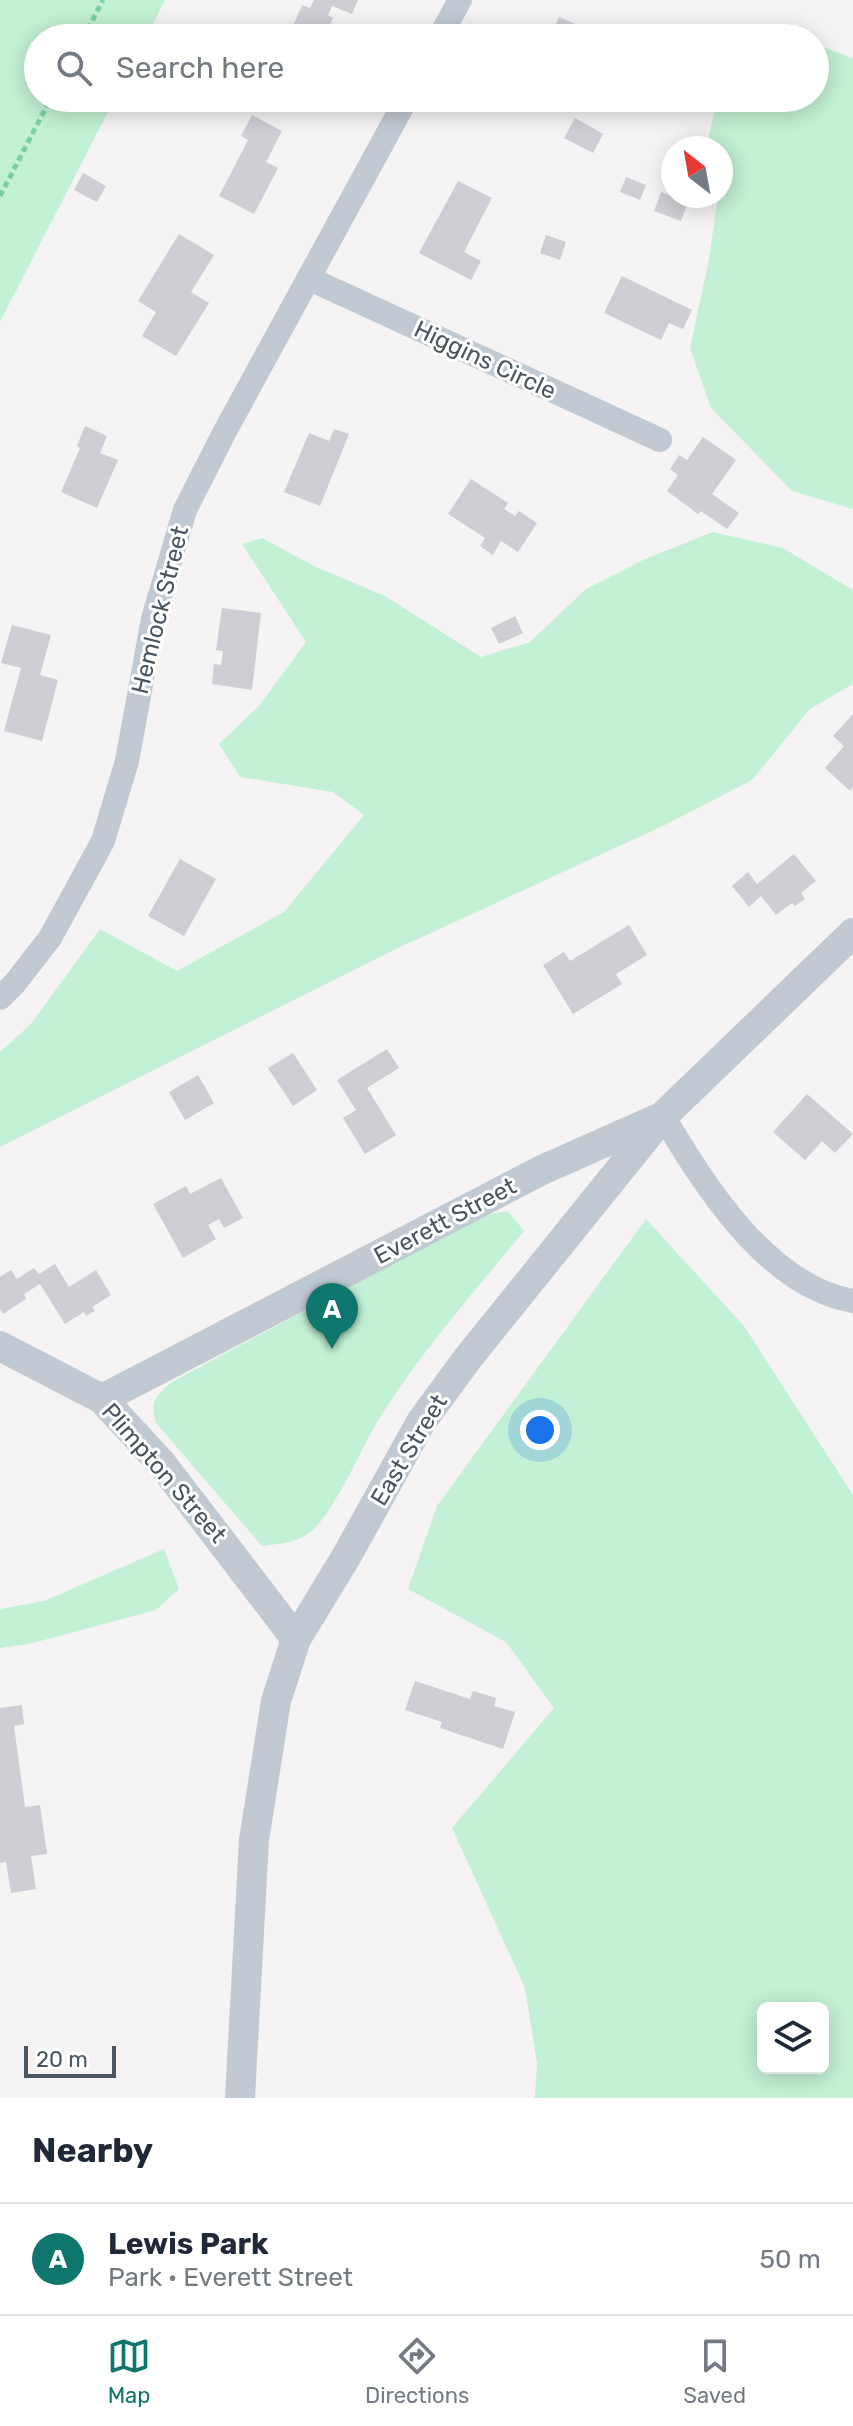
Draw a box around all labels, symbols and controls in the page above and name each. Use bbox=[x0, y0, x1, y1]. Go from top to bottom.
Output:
search box bbox=[24, 24, 829, 112]
icon: search bbox=[52, 46, 96, 90]
text: Search here bbox=[116, 50, 284, 86]
north arrow bbox=[661, 136, 733, 208]
street label: Higgins Circle bbox=[410, 315, 560, 405]
street label: Hemlock Street bbox=[126, 523, 194, 697]
street label: Everett Street bbox=[369, 1172, 521, 1270]
pin: A bbox=[306, 1283, 358, 1349]
street label: East Street bbox=[365, 1389, 453, 1511]
street label: Plimpton Street bbox=[96, 1398, 232, 1548]
your location bbox=[520, 1410, 560, 1450]
map controls bbox=[757, 2002, 829, 2074]
button: layers bbox=[757, 2002, 829, 2074]
scale bar bbox=[24, 2042, 116, 2078]
text: 20 m bbox=[36, 2046, 88, 2073]
text: Nearby bbox=[32, 2130, 153, 2171]
text: Lewis Park bbox=[108, 2226, 269, 2262]
text: A bbox=[49, 2244, 67, 2275]
text: 50 m bbox=[760, 2244, 821, 2275]
text: Park · Everett Street bbox=[108, 2262, 353, 2293]
tab: Map bbox=[107, 2334, 151, 2409]
tab: Directions bbox=[365, 2334, 469, 2409]
tab: Saved bbox=[683, 2334, 746, 2409]

